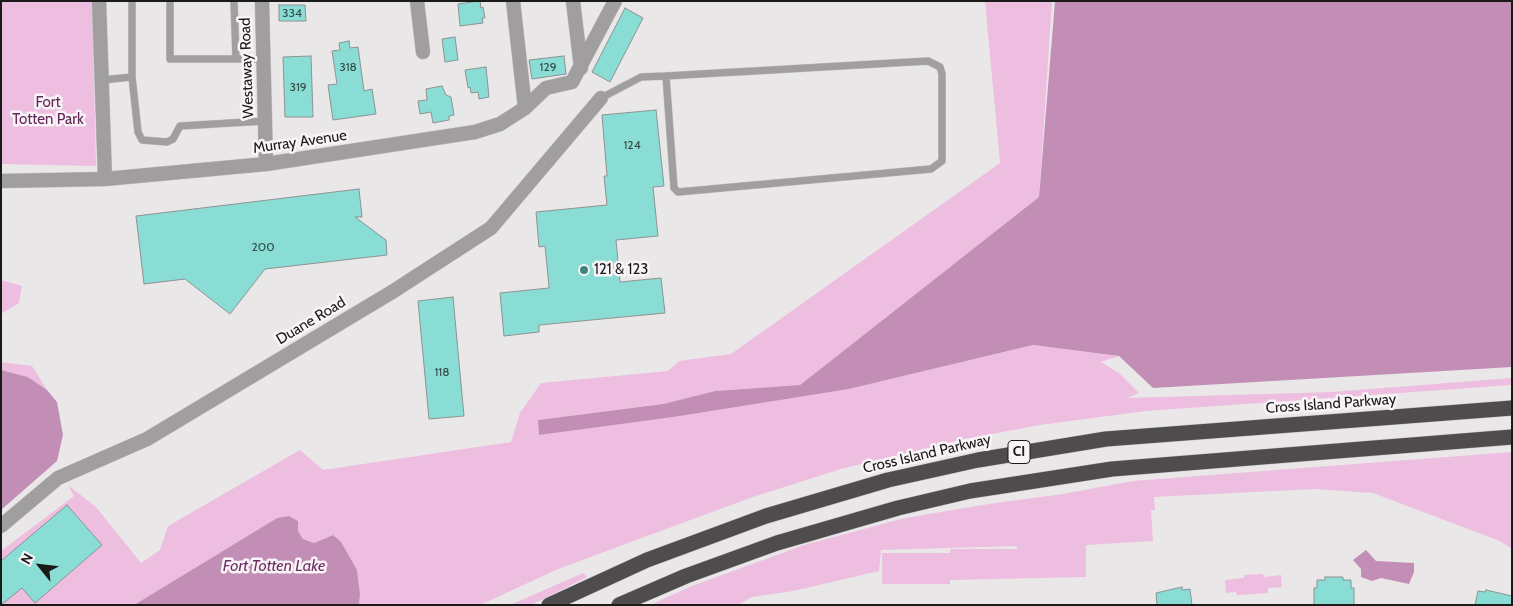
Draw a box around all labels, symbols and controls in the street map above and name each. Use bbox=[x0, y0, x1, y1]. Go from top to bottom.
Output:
house number: 334 bbox=[282, 6, 302, 20]
street label: Westaway Road bbox=[236, 17, 258, 119]
house number: 318 bbox=[339, 60, 357, 74]
house number: 129 bbox=[539, 60, 557, 74]
house number: 319 bbox=[289, 80, 307, 94]
park label: Fort Totten Park bbox=[12, 94, 84, 129]
street label: Murray Avenue bbox=[252, 127, 348, 157]
house number: 124 bbox=[623, 138, 641, 152]
house number: 200 bbox=[251, 240, 275, 254]
place label: 121 & 123 bbox=[594, 261, 648, 279]
marker: 121 & 123 bbox=[578, 264, 590, 276]
street label: Duane Road bbox=[273, 293, 349, 349]
house number: 118 bbox=[434, 365, 450, 379]
street label: Cross Island Parkway bbox=[1265, 390, 1397, 418]
street label: Cross Island Parkway bbox=[861, 431, 993, 477]
road number: CI bbox=[1008, 441, 1030, 464]
north arrow bbox=[15, 541, 65, 591]
text: N bbox=[17, 550, 37, 567]
water label: Fort Totten Lake bbox=[223, 556, 325, 576]

